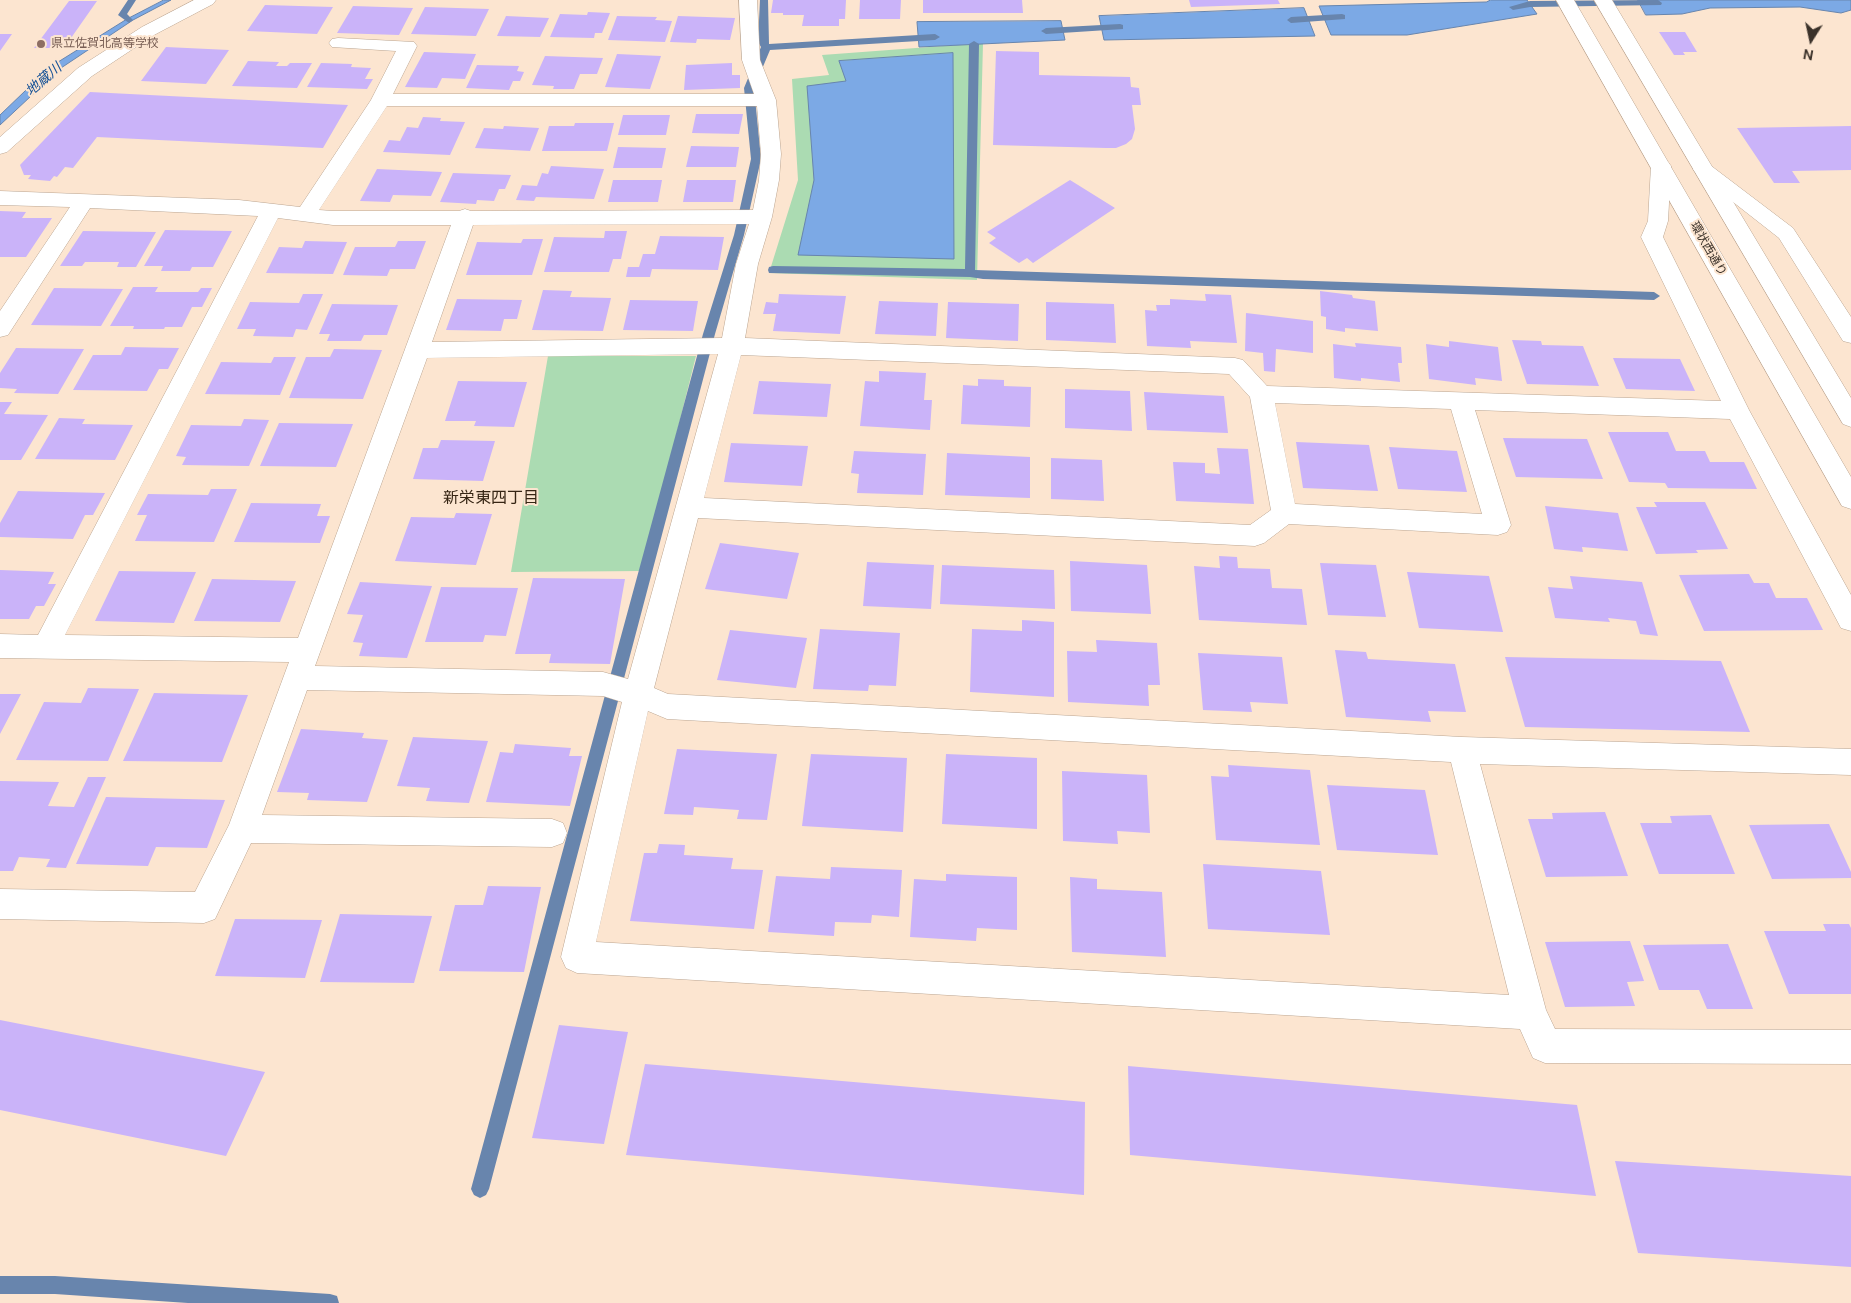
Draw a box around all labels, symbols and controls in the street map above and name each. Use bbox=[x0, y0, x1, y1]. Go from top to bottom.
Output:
north arrow bbox=[1786, 15, 1836, 65]
place label: 県立佐賀北高等学校 bbox=[51, 37, 159, 51]
marker: 県立佐賀北高等学校 bbox=[35, 38, 47, 50]
text: N bbox=[1802, 45, 1815, 65]
water label: 地蔵川 bbox=[23, 60, 65, 100]
street label: 環状西通り bbox=[1687, 219, 1729, 279]
district label: 新栄東四丁目 bbox=[443, 489, 539, 509]

